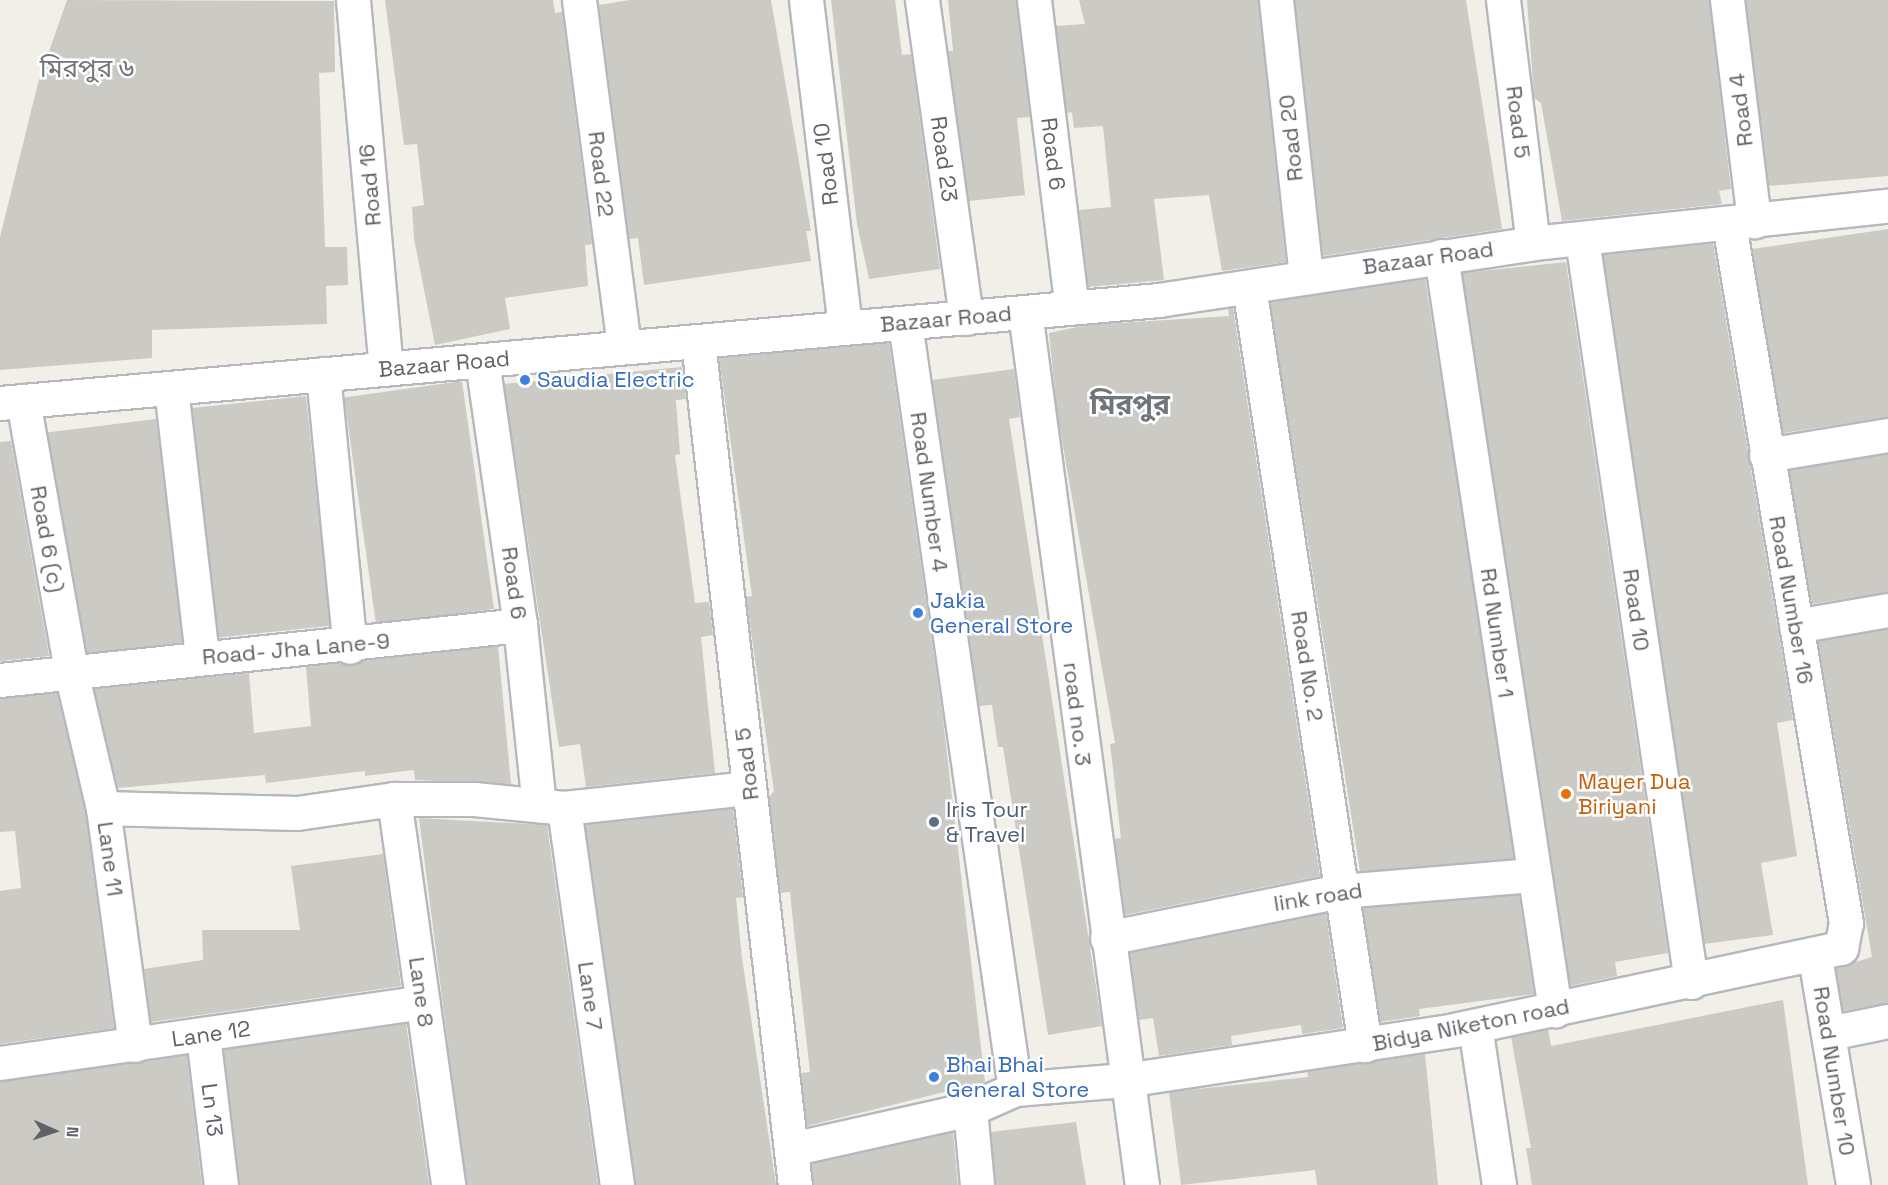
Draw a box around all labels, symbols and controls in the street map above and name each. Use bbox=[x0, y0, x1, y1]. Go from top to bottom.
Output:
district label: মিরপুর ৬ bbox=[40, 53, 134, 85]
street label: Road 4 bbox=[1723, 72, 1759, 148]
street label: Road 5 bbox=[1500, 84, 1536, 160]
street label: Road 20 bbox=[1273, 93, 1309, 183]
street label: Road 23 bbox=[925, 115, 963, 203]
street label: Road 6 bbox=[1035, 116, 1071, 192]
street label: Road 10 bbox=[808, 121, 844, 207]
street label: Road 22 bbox=[583, 130, 619, 218]
street label: Road 16 bbox=[353, 143, 387, 227]
street label: Bazaar Road bbox=[1361, 236, 1495, 280]
street label: Bazaar Road bbox=[879, 300, 1013, 338]
street label: Bazaar Road bbox=[377, 345, 511, 383]
place label: Saudia Electric bbox=[537, 367, 695, 393]
marker: Saudia Electric bbox=[518, 373, 532, 387]
district label: মিরপুর bbox=[1090, 387, 1170, 421]
street label: Road Number 4 bbox=[905, 410, 953, 574]
street label: Road 6 (c) bbox=[25, 484, 69, 594]
street label: Road Number 16 bbox=[1763, 514, 1819, 686]
street label: Road 6 bbox=[496, 545, 532, 621]
street label: Rd Number 1 bbox=[1475, 566, 1519, 700]
street label: Road 10 bbox=[1617, 567, 1655, 653]
place label: Jakia General Store bbox=[930, 587, 1073, 638]
marker: Jakia General Store bbox=[911, 606, 925, 620]
street label: Road No. 2 bbox=[1285, 609, 1329, 723]
street label: Road- Jha Lane-9 bbox=[201, 628, 391, 670]
street label: road no. 3 bbox=[1057, 660, 1097, 768]
street label: Road 5 bbox=[729, 726, 765, 802]
place label: Mayer Dua Biriyani bbox=[1578, 768, 1691, 819]
marker: Mayer Dua Biriyani bbox=[1559, 787, 1573, 801]
place label: Iris Tour & Travel bbox=[946, 796, 1028, 848]
marker: Iris Tour & Travel bbox=[927, 815, 941, 829]
street label: Lane 11 bbox=[92, 820, 128, 898]
street label: link road bbox=[1272, 877, 1364, 917]
street label: Lane 8 bbox=[403, 955, 439, 1029]
street label: Lane 7 bbox=[572, 960, 608, 1032]
street label: Road Number 10 bbox=[1808, 984, 1860, 1158]
street label: Bidya Niketon road bbox=[1370, 993, 1572, 1057]
street label: Lane 12 bbox=[170, 1015, 252, 1053]
place label: Bhai Bhai General Store bbox=[946, 1051, 1089, 1102]
marker: Bhai Bhai General Store bbox=[927, 1070, 941, 1084]
street label: Ln 13 bbox=[196, 1082, 228, 1138]
north arrow bbox=[24, 1101, 84, 1161]
text: N bbox=[62, 1126, 83, 1138]

